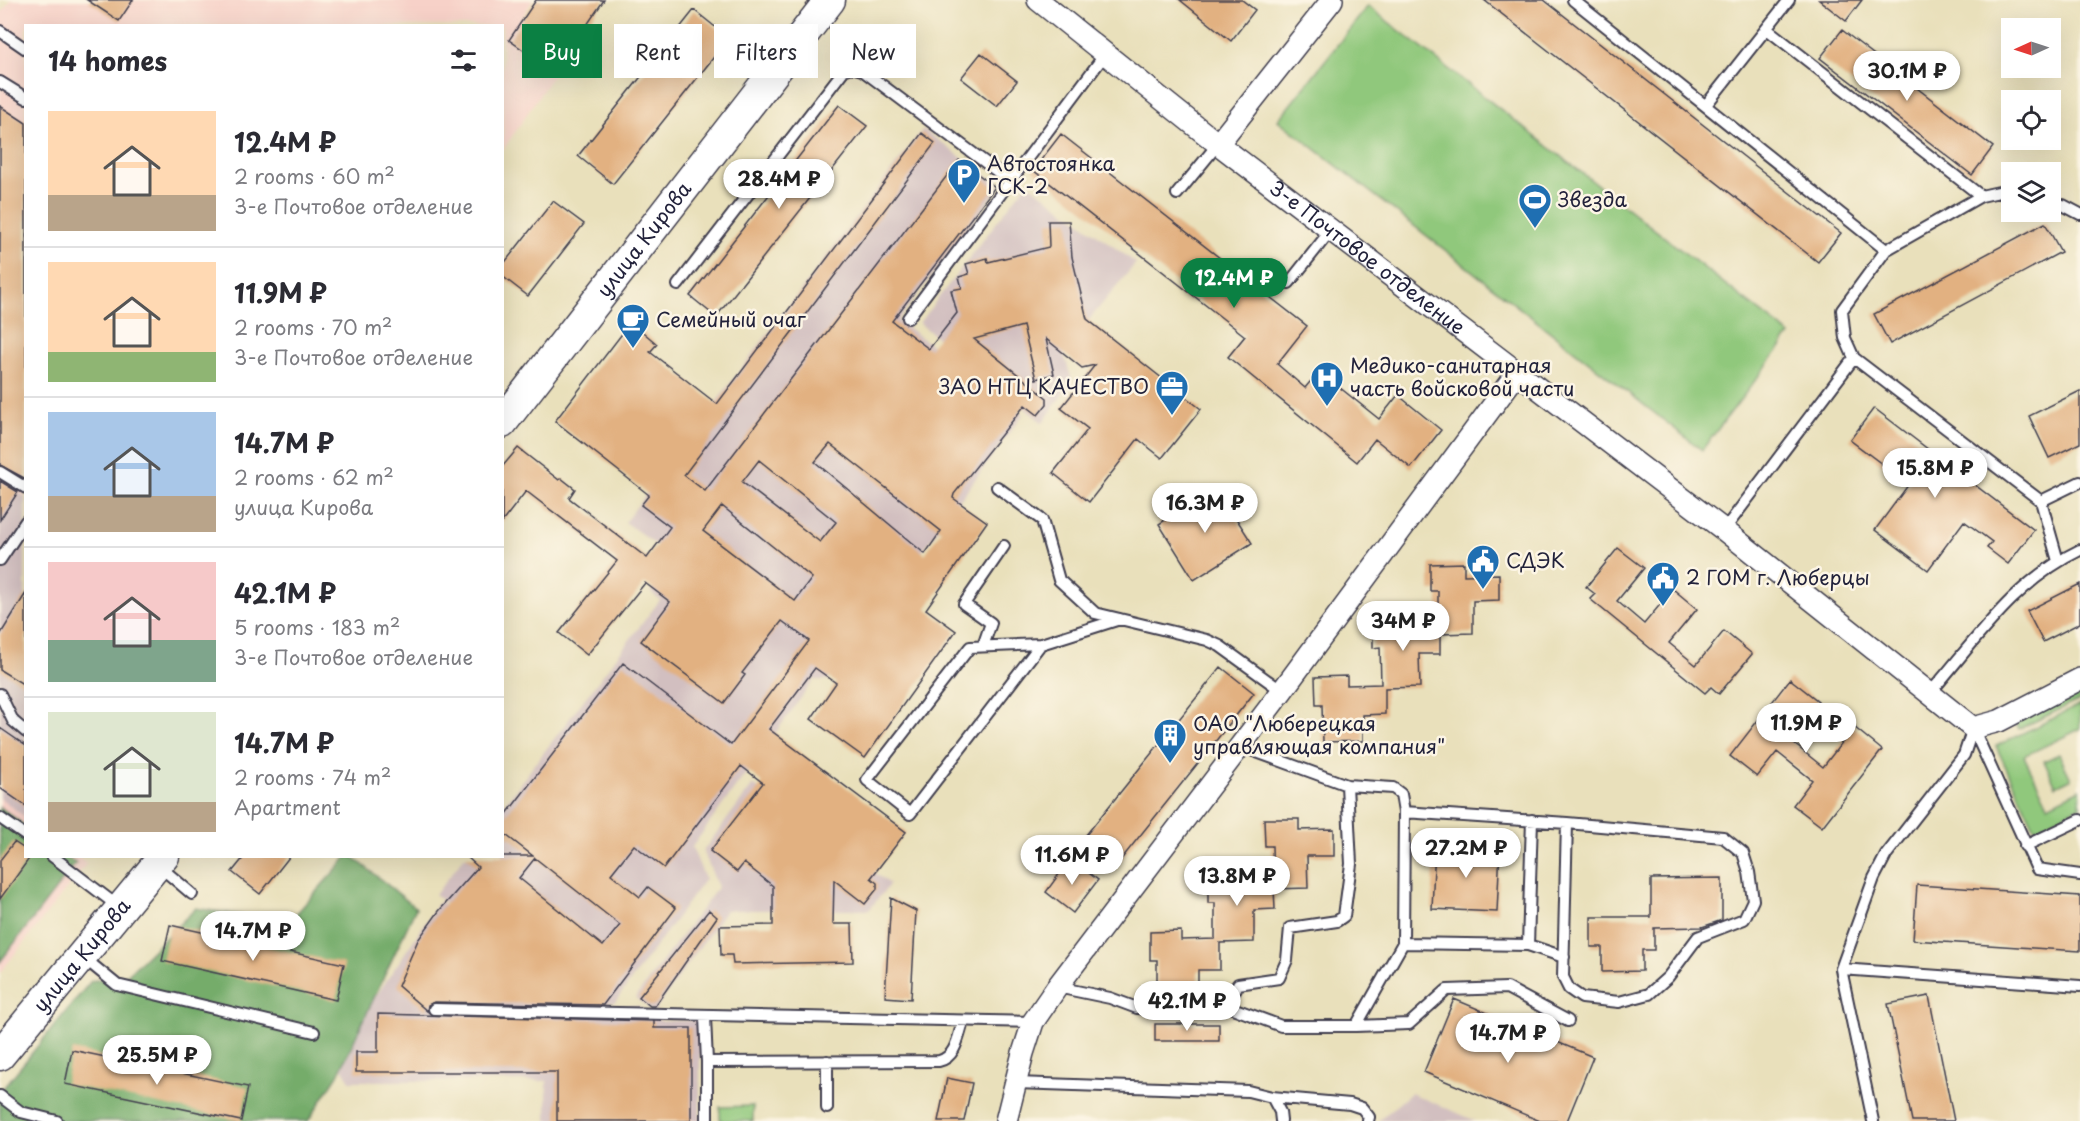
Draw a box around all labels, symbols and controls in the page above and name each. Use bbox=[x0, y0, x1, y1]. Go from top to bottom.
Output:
north arrow bbox=[2001, 18, 2061, 78]
map controls bbox=[2001, 18, 2061, 222]
chip: Buy bbox=[522, 24, 602, 78]
chip: Rent bbox=[614, 24, 702, 78]
chip: Filters bbox=[714, 24, 818, 78]
chip: New bbox=[830, 24, 916, 78]
text: 14 homes bbox=[48, 41, 167, 80]
icon: filters bbox=[447, 44, 480, 77]
pin: 30.1M ₽ bbox=[1852, 51, 1962, 102]
text: 30.1M ₽ bbox=[1867, 55, 1947, 85]
button: locate bbox=[2001, 90, 2061, 150]
text: 12.4M ₽ bbox=[234, 122, 336, 161]
icon: home bbox=[96, 135, 168, 207]
place label: Автостоянка ГСК-2 bbox=[987, 148, 1115, 201]
parking icon: Автостоянка ГСК-2 bbox=[946, 157, 982, 204]
pin: 28.4M ₽ bbox=[724, 159, 834, 210]
text: 2 rooms · 60 m² bbox=[234, 161, 395, 191]
button: layers bbox=[2001, 162, 2061, 222]
text: 28.4M ₽ bbox=[737, 163, 821, 193]
street label: 3-е Почтовое отделение bbox=[1263, 172, 1472, 341]
street label: улица Кирова bbox=[589, 174, 698, 303]
sports icon: Звезда bbox=[1517, 182, 1553, 229]
place label: Звезда bbox=[1558, 184, 1627, 214]
text: 3-е Почтовое отделение bbox=[234, 191, 473, 221]
pin: 12.4M ₽ bbox=[1179, 258, 1289, 309]
text: 12.4M ₽ bbox=[1195, 262, 1273, 292]
text: 11.9M ₽ bbox=[234, 273, 327, 312]
icon: home bbox=[96, 286, 168, 358]
cafe icon: Семейный очаг bbox=[615, 302, 651, 349]
place label: Семейный очаг bbox=[656, 304, 807, 334]
text: 2 rooms · 70 m² bbox=[234, 312, 392, 342]
text: 3-е Почтовое отделение bbox=[234, 342, 473, 372]
place label: Медико-санитарная часть войсковой части bbox=[1350, 350, 1574, 403]
hospital icon: Медико-санитарная часть войсковой части bbox=[1309, 360, 1345, 407]
office icon: ЗАО НТЦ КАЧЕСТВО bbox=[1154, 369, 1190, 416]
place label: ЗАО НТЦ КАЧЕСТВО bbox=[939, 371, 1149, 401]
text: 14.7M ₽ bbox=[234, 423, 334, 462]
icon: home bbox=[96, 436, 168, 508]
pin: 15.8M ₽ bbox=[1880, 448, 1990, 499]
text: 15.8M ₽ bbox=[1896, 452, 1974, 482]
text: 2 rooms · 62 m² bbox=[234, 462, 394, 492]
pin: 16.3M ₽ bbox=[1150, 483, 1260, 534]
text: 16.3M ₽ bbox=[1166, 487, 1244, 517]
text: улица Кирова bbox=[234, 492, 373, 522]
public building icon: СДЭК bbox=[1465, 543, 1501, 590]
place label: СДЭК bbox=[1506, 545, 1565, 575]
public building icon: 2 ГОМ г. Люберцы bbox=[1645, 560, 1681, 607]
place label: 2 ГОМ г. Люберцы bbox=[1686, 562, 1870, 592]
text: 42.1M ₽ bbox=[234, 573, 336, 612]
icon: home bbox=[96, 586, 168, 658]
pin: 34M ₽ bbox=[1361, 601, 1445, 652]
text: 34M ₽ bbox=[1370, 605, 1436, 635]
text: 5 rooms · 183 m² bbox=[234, 612, 400, 642]
text: 3-е Почтовое отделение bbox=[234, 642, 473, 672]
pin: 11.9M ₽ bbox=[1751, 703, 1861, 754]
text: 11.9M ₽ bbox=[1770, 707, 1842, 737]
place label: ОАО "Люберецкая управляющая компания" bbox=[1193, 708, 1445, 761]
building icon: ОАО "Люберецкая управляющая компания" bbox=[1152, 717, 1188, 764]
text: 14.7M ₽ bbox=[234, 723, 334, 762]
icon: home bbox=[96, 736, 168, 808]
text: 2 rooms · 74 m² bbox=[234, 762, 391, 792]
text: Apartment bbox=[234, 792, 341, 822]
pin: 27.2M ₽ bbox=[1411, 828, 1521, 879]
text: 27.2M ₽ bbox=[1425, 832, 1507, 862]
pin: 11.6M ₽ bbox=[1017, 835, 1127, 886]
text: 11.6M ₽ bbox=[1035, 839, 1109, 869]
pin: 13.8M ₽ bbox=[1182, 856, 1292, 907]
text: 13.8M ₽ bbox=[1198, 860, 1276, 890]
street label: улица Кирова bbox=[25, 891, 138, 1018]
pin: 14.7M ₽ bbox=[198, 911, 308, 962]
text: 14.7M ₽ bbox=[214, 915, 292, 945]
pin: 42.1M ₽ bbox=[1132, 981, 1242, 1032]
text: 42.1M ₽ bbox=[1148, 985, 1226, 1015]
pin: 14.7M ₽ bbox=[1453, 1013, 1563, 1064]
text: 14.7M ₽ bbox=[1469, 1017, 1547, 1047]
pin: 25.5M ₽ bbox=[102, 1035, 212, 1086]
text: 25.5M ₽ bbox=[116, 1039, 198, 1069]

